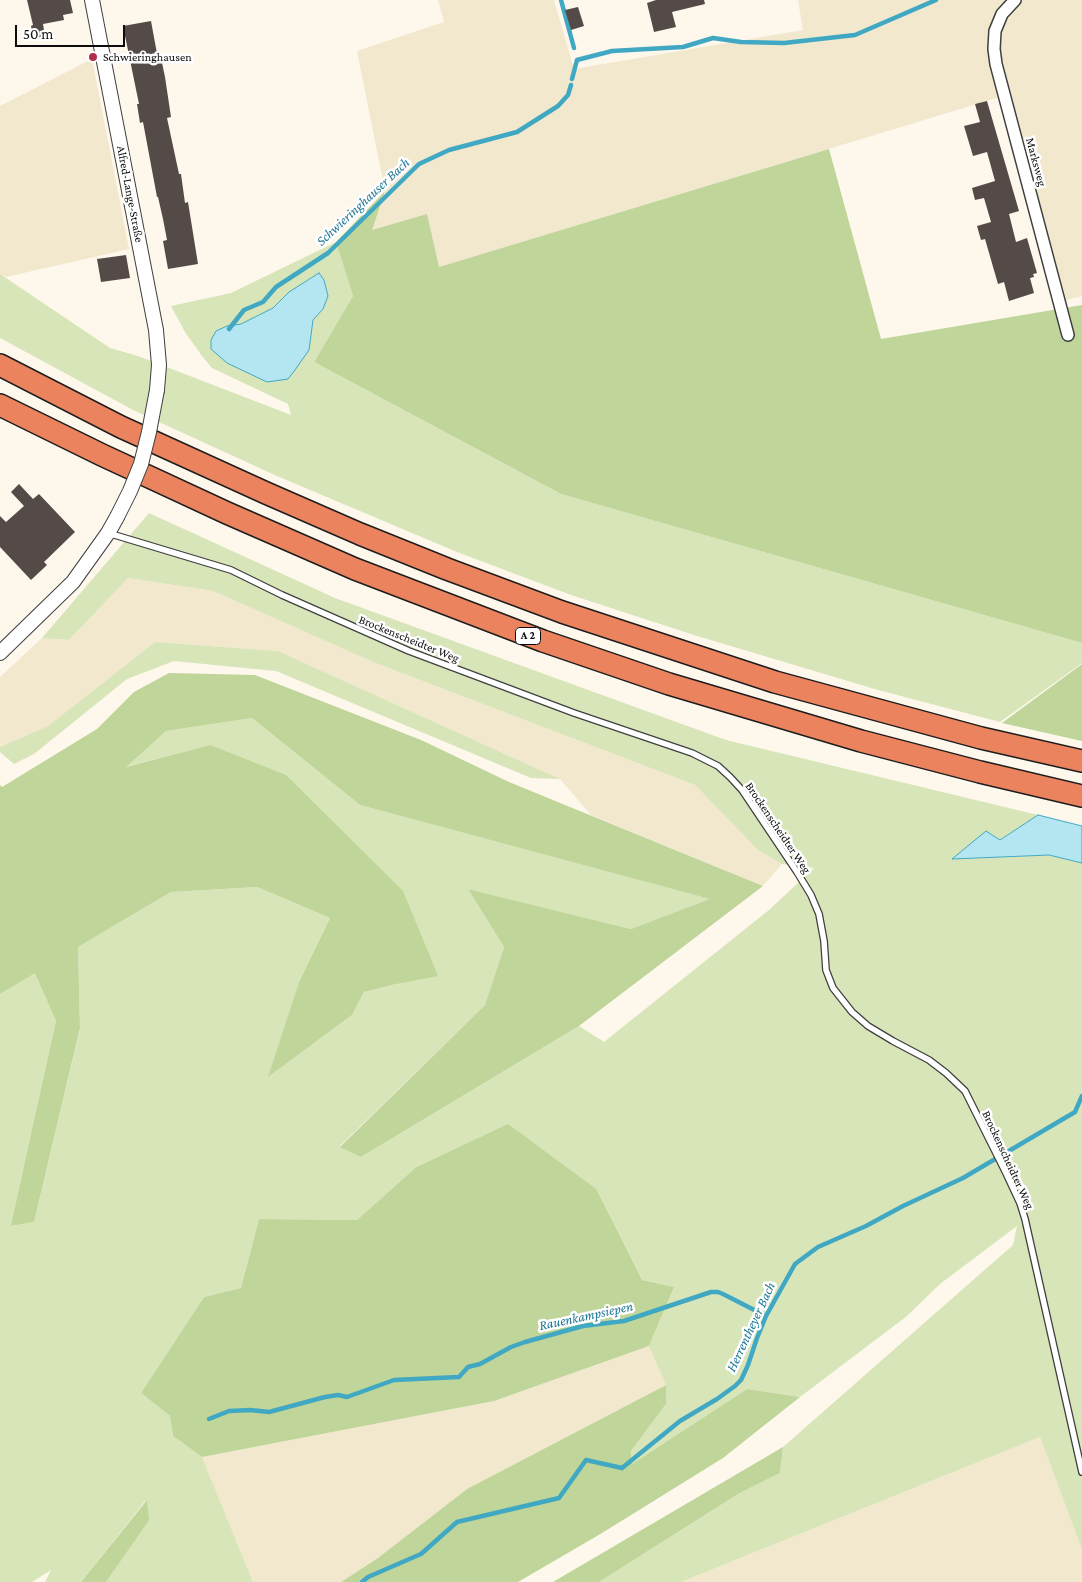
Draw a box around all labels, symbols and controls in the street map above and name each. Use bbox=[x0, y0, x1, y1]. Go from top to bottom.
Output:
scale bar bbox=[18, 15, 128, 47]
text: 50 m bbox=[23, 26, 53, 42]
place label: Schwieringhausen bbox=[103, 50, 192, 64]
marker: Schwieringhausen bbox=[87, 51, 99, 63]
street label: Marksweg bbox=[1023, 136, 1049, 188]
street label: Alfred-Lange-Straße bbox=[114, 144, 146, 244]
water label: Schwieringhauser Bach bbox=[313, 154, 413, 250]
street label: Brockenscheidter Weg bbox=[357, 612, 461, 666]
road number: A 2 bbox=[516, 628, 540, 644]
street label: Brockenscheidter Weg bbox=[742, 780, 814, 876]
street label: Brockenscheidter Weg bbox=[979, 1109, 1037, 1211]
water label: Herrentheyer Bach bbox=[723, 1279, 779, 1375]
water label: Rauenkampsiepen bbox=[538, 1298, 634, 1334]

